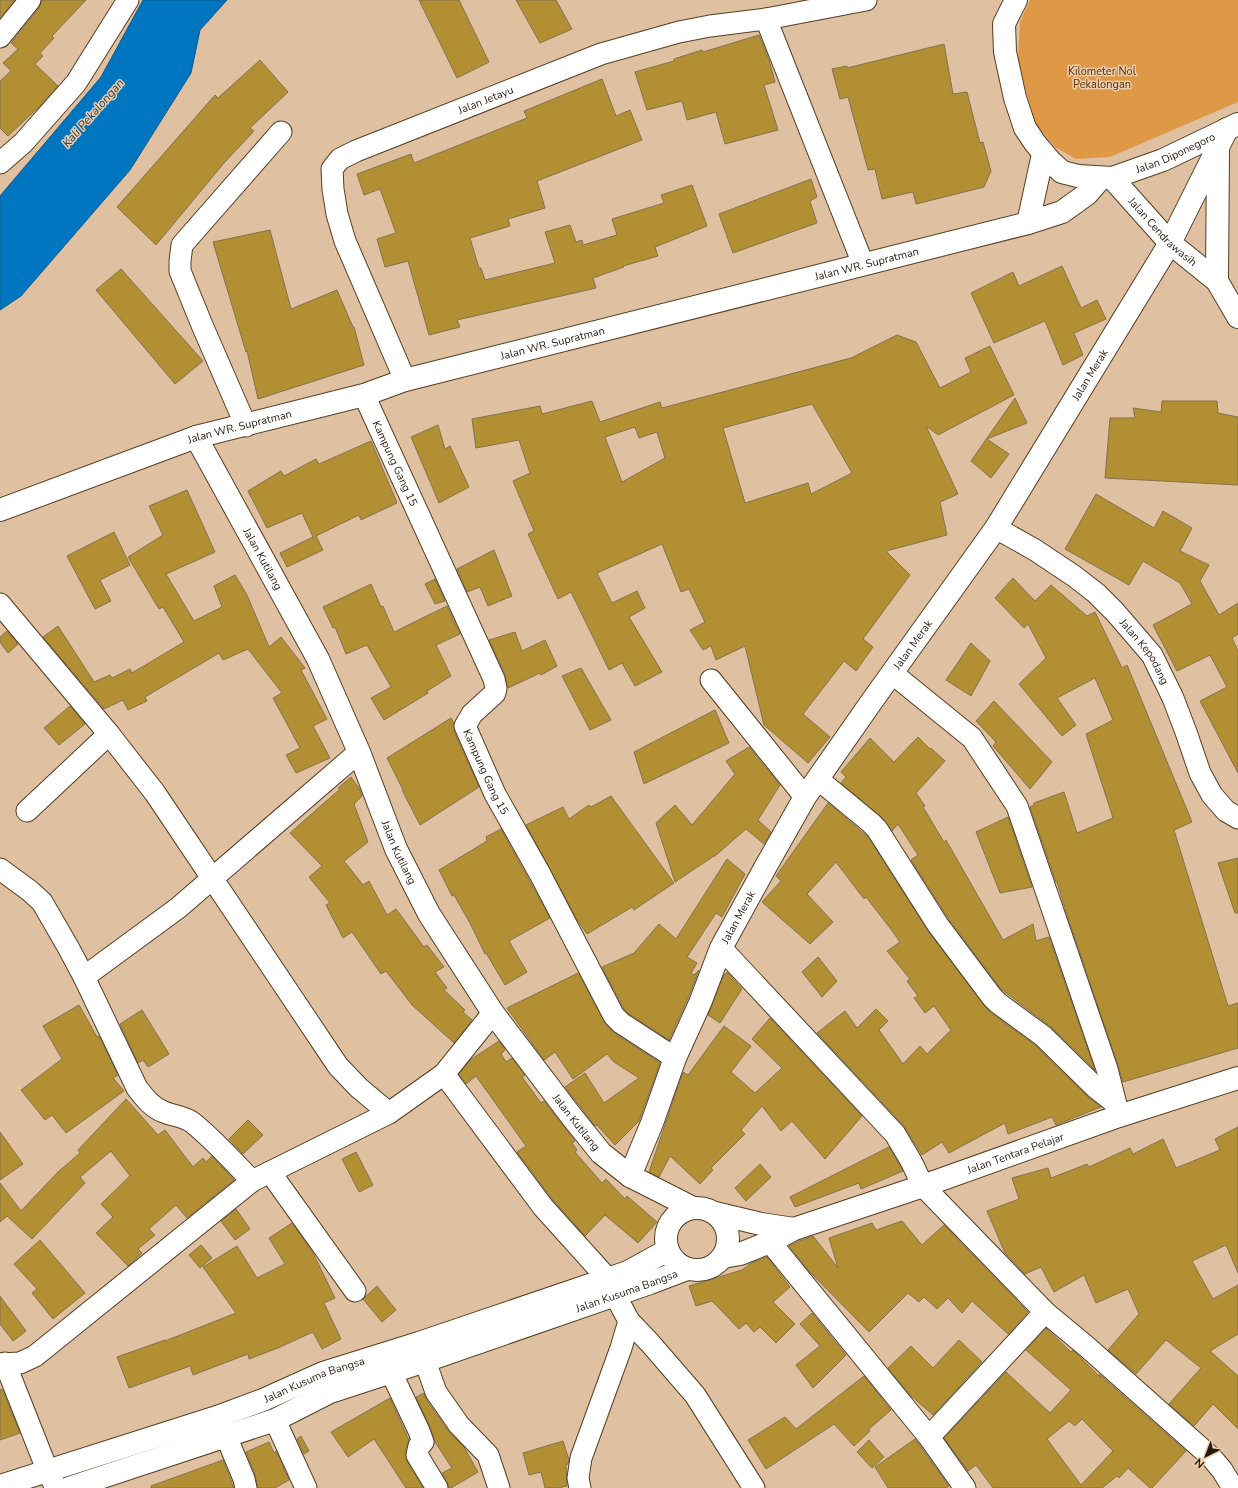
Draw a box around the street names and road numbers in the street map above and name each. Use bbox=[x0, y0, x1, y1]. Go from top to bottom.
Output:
street label: Jalan Jetayu bbox=[455, 82, 516, 118]
street label: Jalan Diponegoro bbox=[1133, 129, 1218, 177]
street label: Jalan Cendrawasih bbox=[1124, 194, 1200, 270]
street label: Jalan WR. Supratman bbox=[812, 244, 920, 285]
street label: Jalan WR. Supratman bbox=[498, 323, 606, 364]
street label: Jalan Merak bbox=[1068, 346, 1112, 404]
street label: Jalan WR. Supratman bbox=[185, 406, 293, 448]
street label: Kampung Gang 15 bbox=[369, 418, 421, 509]
street label: Jalan Kutilang bbox=[239, 524, 286, 593]
street label: Jalan Kepodang bbox=[1115, 615, 1172, 687]
street label: Jalan Merak bbox=[889, 616, 936, 674]
street label: Kampung Gang 15 bbox=[459, 727, 512, 818]
street label: Jalan Kutilang bbox=[377, 817, 420, 887]
street label: Jalan Merak bbox=[717, 888, 759, 947]
street label: Jalan Kutilang bbox=[548, 1090, 603, 1154]
street label: Jalan Tentara Pelajar bbox=[964, 1129, 1066, 1178]
street label: Jalan Kusuma Bangsa bbox=[573, 1266, 680, 1317]
street label: Jalan Kusuma Bangsa bbox=[261, 1353, 367, 1407]

